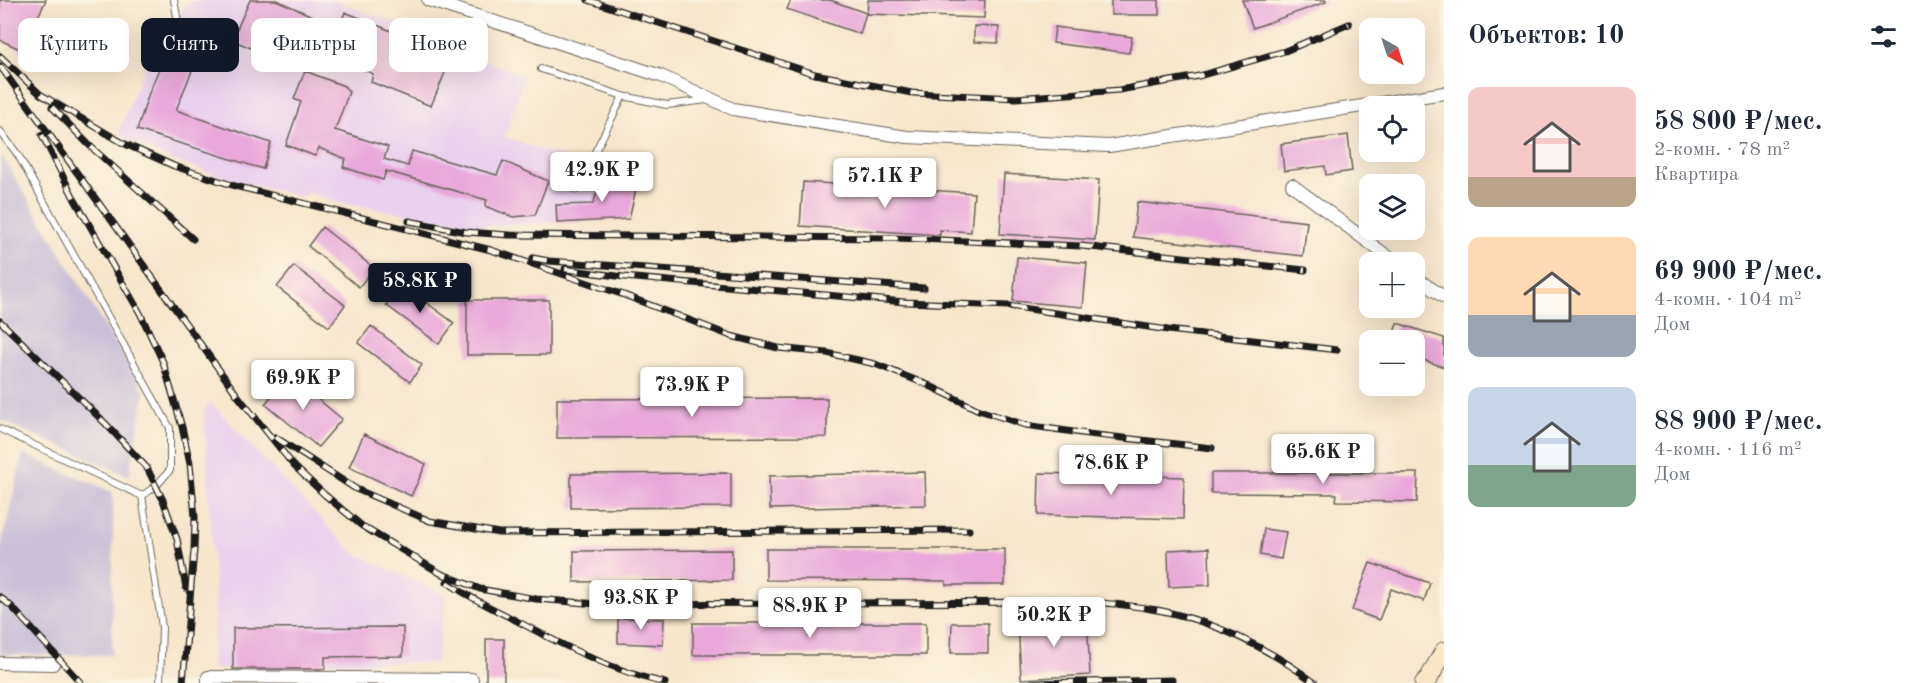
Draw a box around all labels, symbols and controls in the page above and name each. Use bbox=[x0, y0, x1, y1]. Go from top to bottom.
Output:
chip: Купить bbox=[18, 18, 129, 72]
chip: Снять bbox=[141, 18, 239, 72]
chip: Фильтры bbox=[251, 18, 377, 72]
chip: Новое bbox=[389, 18, 488, 72]
north arrow bbox=[1359, 18, 1425, 84]
map controls bbox=[1359, 18, 1425, 396]
icon: filters bbox=[1867, 20, 1900, 53]
text: Объектов: 10 bbox=[1468, 23, 1624, 49]
button: locate bbox=[1359, 96, 1425, 162]
text: 58 800 ₽/мес. bbox=[1654, 109, 1822, 135]
icon: home bbox=[1516, 111, 1588, 183]
text: 2-комн. · 78 m² bbox=[1654, 140, 1790, 160]
pin: 42.9K ₽ bbox=[547, 152, 657, 203]
pin: 57.1K ₽ bbox=[830, 158, 940, 209]
text: 42.9K ₽ bbox=[564, 161, 640, 181]
text: Квартира bbox=[1654, 165, 1739, 185]
text: 57.1K ₽ bbox=[847, 167, 923, 187]
button: layers bbox=[1359, 174, 1425, 240]
button: + bbox=[1359, 252, 1425, 318]
text: 69 900 ₽/мес. bbox=[1654, 259, 1822, 285]
icon: home bbox=[1516, 261, 1588, 333]
pin: 58.8K ₽ bbox=[365, 263, 475, 314]
text: 58.8K ₽ bbox=[382, 272, 458, 292]
text: 4-комн. · 104 m² bbox=[1654, 290, 1802, 310]
text: Дом bbox=[1654, 315, 1690, 335]
button: − bbox=[1359, 330, 1425, 396]
pin: 69.9K ₽ bbox=[248, 360, 358, 411]
pin: 73.9K ₽ bbox=[637, 367, 747, 418]
text: 69.9K ₽ bbox=[265, 369, 341, 389]
text: 73.9K ₽ bbox=[654, 376, 730, 396]
text: 88 900 ₽/мес. bbox=[1654, 409, 1822, 435]
icon: home bbox=[1516, 411, 1588, 483]
pin: 65.6K ₽ bbox=[1268, 434, 1378, 485]
text: 4-комн. · 116 m² bbox=[1654, 440, 1802, 460]
text: 65.6K ₽ bbox=[1285, 443, 1361, 463]
pin: 78.6K ₽ bbox=[1056, 445, 1166, 496]
text: 78.6K ₽ bbox=[1073, 454, 1149, 474]
text: Дом bbox=[1654, 465, 1690, 485]
pin: 93.8K ₽ bbox=[586, 580, 696, 631]
pin: 88.9K ₽ bbox=[755, 588, 865, 639]
text: 93.8K ₽ bbox=[603, 589, 679, 609]
text: 88.9K ₽ bbox=[772, 597, 848, 617]
pin: 50.2K ₽ bbox=[999, 597, 1109, 648]
text: 50.2K ₽ bbox=[1016, 606, 1092, 626]

